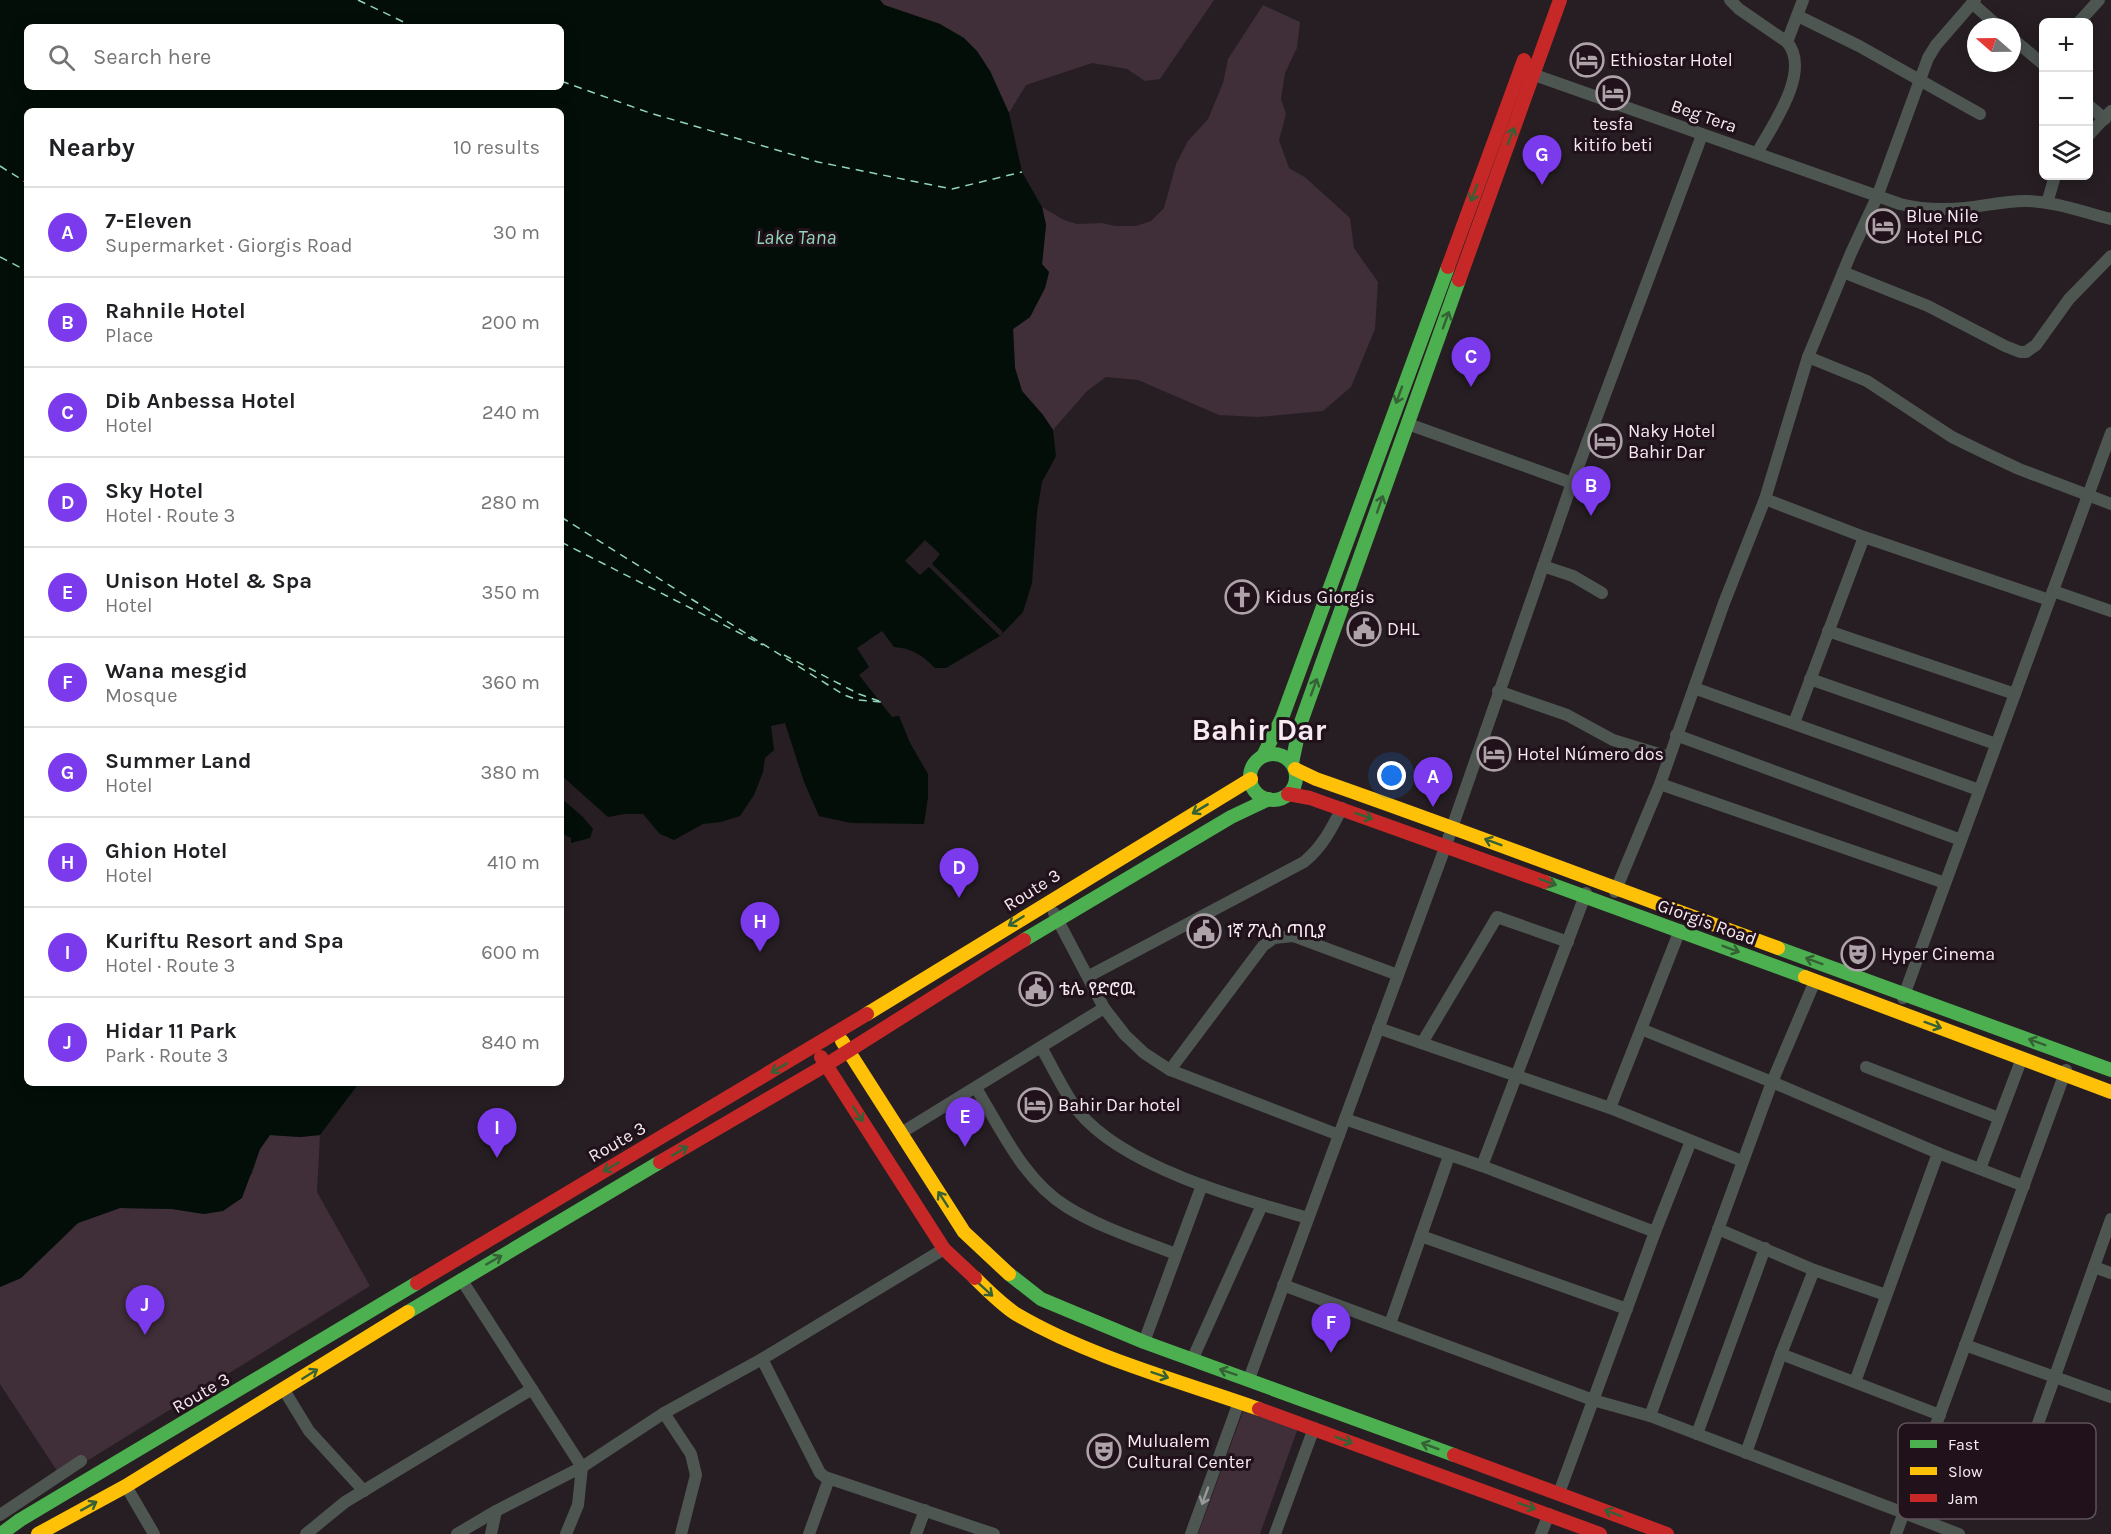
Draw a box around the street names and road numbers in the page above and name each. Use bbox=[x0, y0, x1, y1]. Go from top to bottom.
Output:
street label: Beg Tera bbox=[1668, 94, 1740, 138]
street label: Route 3 bbox=[1000, 864, 1064, 916]
street label: Giorgis Road bbox=[1655, 894, 1759, 950]
street label: Route 3 bbox=[584, 1117, 650, 1167]
street label: Route 3 bbox=[168, 1368, 234, 1418]

